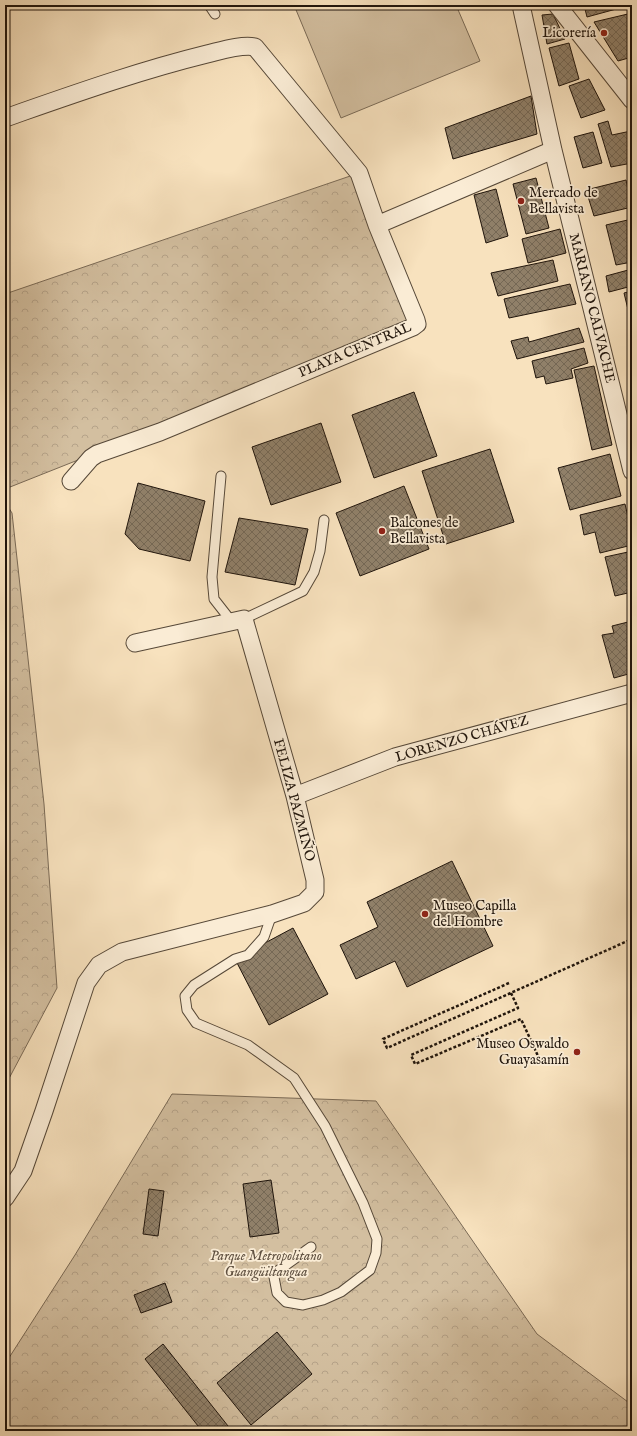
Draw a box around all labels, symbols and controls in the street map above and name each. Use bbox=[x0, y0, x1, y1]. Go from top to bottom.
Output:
place label: Licorería bbox=[542, 24, 597, 42]
marker: Licorería bbox=[599, 28, 609, 38]
place label: Mercado de Bellavista bbox=[529, 184, 598, 218]
marker: Mercado de Bellavista bbox=[516, 196, 526, 206]
street label: MARIANO CALVACHE bbox=[565, 231, 619, 385]
street label: PLAYA CENTRAL bbox=[296, 318, 414, 382]
place label: Balcones de Bellavista bbox=[390, 514, 459, 548]
marker: Balcones de Bellavista bbox=[377, 526, 387, 536]
street label: LORENZO CHÁVEZ bbox=[393, 710, 531, 767]
street label: FELIZA PAZMIÑO bbox=[269, 736, 320, 864]
place label: Museo Capilla del Hombre bbox=[433, 897, 517, 931]
marker: Museo Capilla del Hombre bbox=[420, 909, 430, 919]
place label: Museo Oswaldo Guayasamín bbox=[476, 1035, 570, 1069]
marker: Museo Oswaldo Guayasamín bbox=[572, 1047, 582, 1057]
park label: Parque Metropolitano Guangüiltangua bbox=[210, 1247, 322, 1282]

